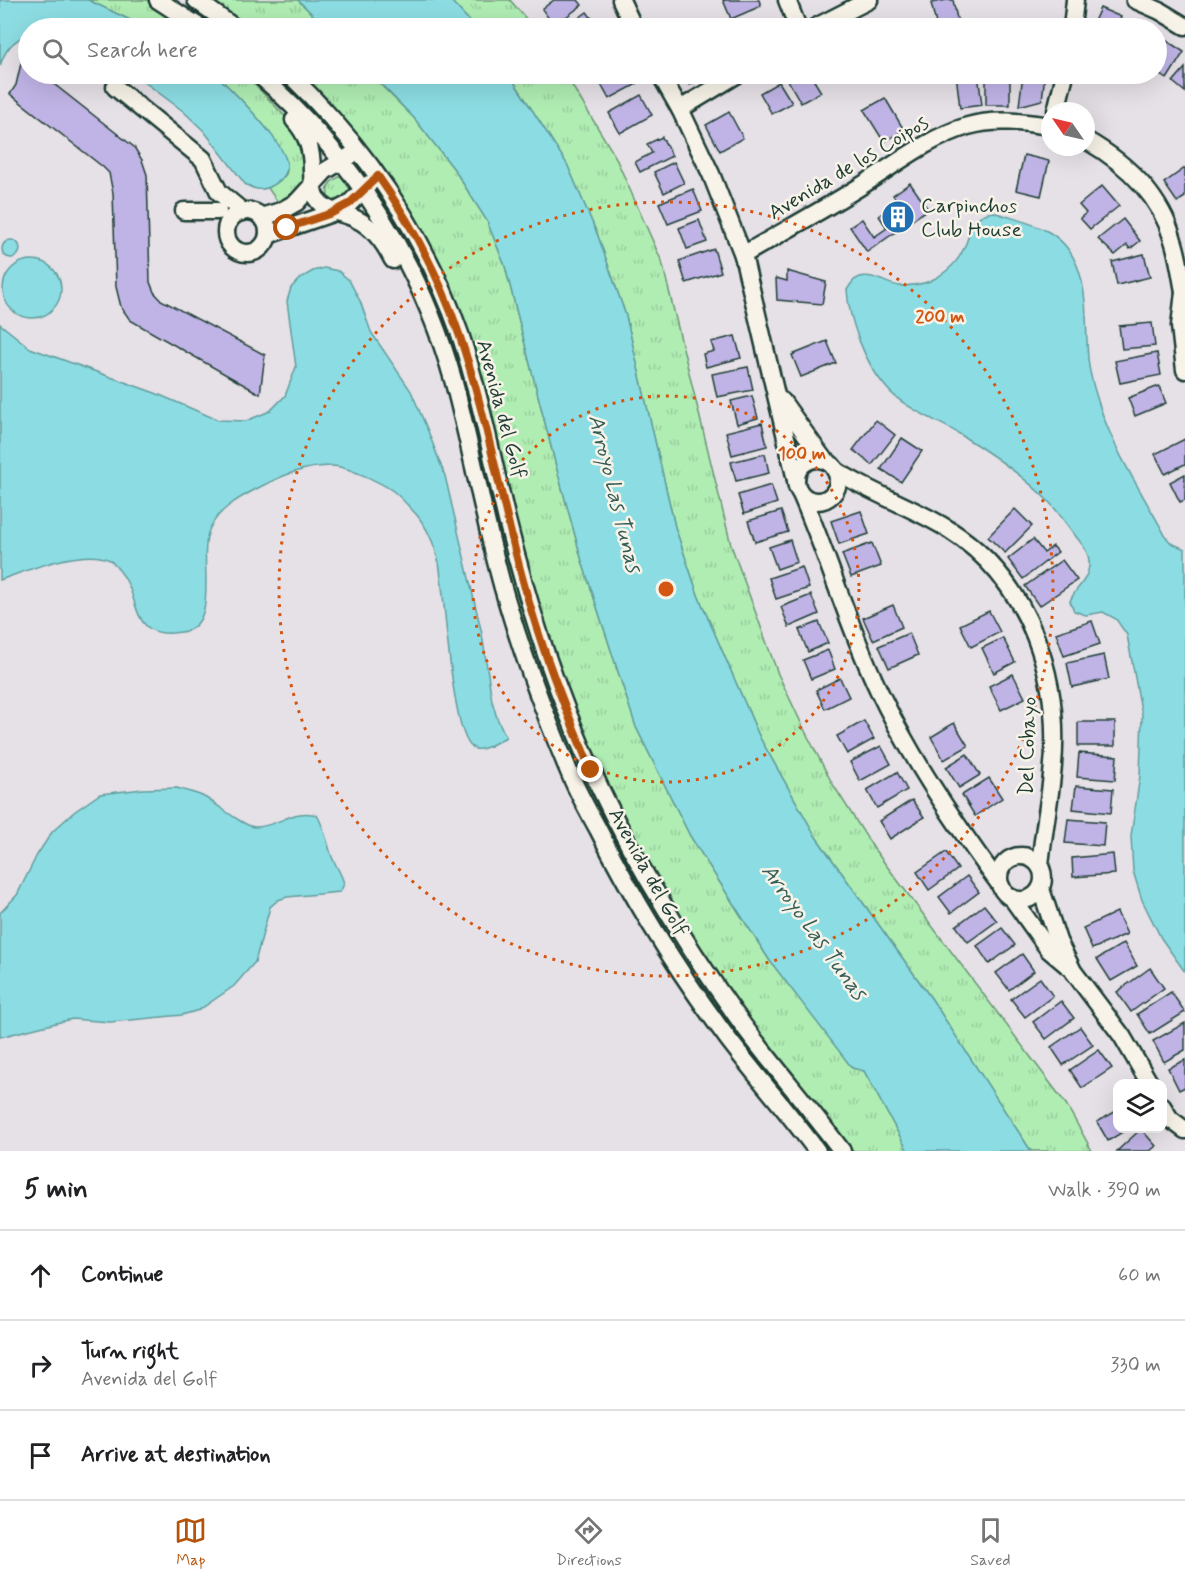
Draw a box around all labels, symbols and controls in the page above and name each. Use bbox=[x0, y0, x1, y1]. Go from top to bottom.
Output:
search box bbox=[18, 18, 1167, 84]
icon: search bbox=[39, 35, 72, 68]
text: Search here bbox=[87, 37, 198, 65]
north arrow bbox=[1041, 102, 1095, 156]
street label: Avenida de los Coipos bbox=[763, 109, 934, 227]
place label: Carpinchos Club House bbox=[921, 192, 1022, 244]
building icon: Carpinchos Club House bbox=[880, 199, 916, 235]
route start bbox=[273, 214, 299, 240]
text: 200 m bbox=[915, 305, 965, 329]
street label: Avenida del Golf bbox=[469, 337, 533, 482]
water label: Arroyo Las Tunas bbox=[581, 412, 648, 577]
text: 100 m bbox=[778, 442, 826, 466]
centre of rings bbox=[656, 579, 676, 599]
street label: Del Cobayo bbox=[1012, 696, 1044, 796]
route end bbox=[577, 756, 603, 782]
street label: Avenida del Golf bbox=[601, 803, 695, 942]
water label: Arroyo Las Tunas bbox=[755, 859, 874, 1008]
map controls bbox=[1113, 1079, 1167, 1133]
button: layers bbox=[1113, 1079, 1167, 1133]
text: 5 min bbox=[24, 1173, 88, 1207]
text: Walk · 390 m bbox=[1048, 1177, 1161, 1204]
icon: ahead bbox=[24, 1259, 57, 1292]
text: Continue bbox=[81, 1261, 163, 1289]
text: 60 m bbox=[1118, 1262, 1161, 1289]
text: Turn right bbox=[81, 1338, 179, 1366]
icon: right bbox=[24, 1349, 57, 1382]
text: 330 m bbox=[1110, 1352, 1161, 1379]
text: Avenida del Golf bbox=[81, 1366, 217, 1393]
icon: arrive bbox=[24, 1439, 57, 1472]
text: Arrive at destination bbox=[81, 1441, 271, 1469]
tab: Map bbox=[174, 1514, 207, 1571]
tab: Directions bbox=[556, 1514, 622, 1571]
tab: Saved bbox=[970, 1514, 1011, 1571]

